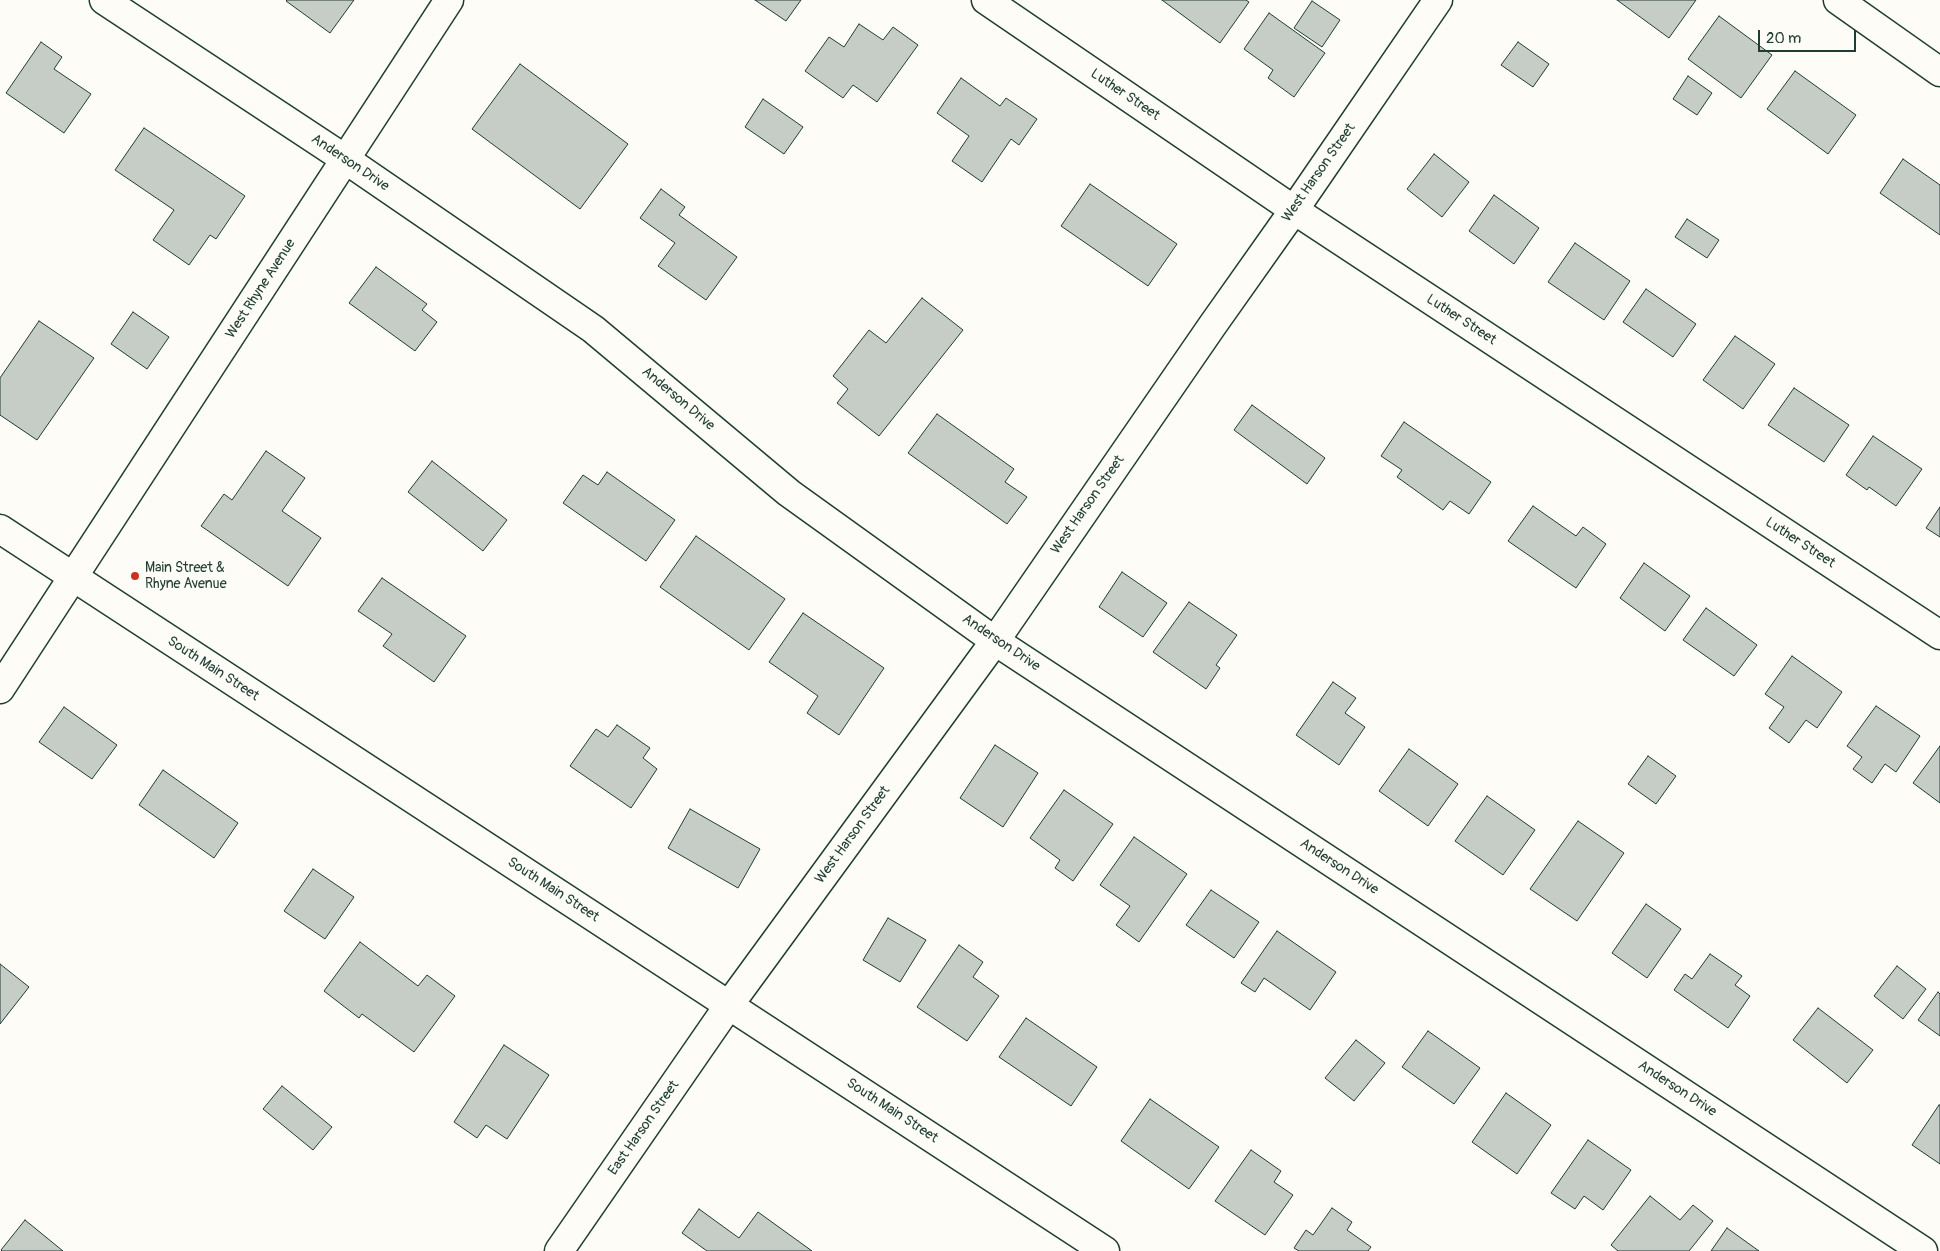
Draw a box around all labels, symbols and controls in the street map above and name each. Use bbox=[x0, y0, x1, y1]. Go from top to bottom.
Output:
scale bar bbox=[1760, 20, 1858, 52]
text: 20 m bbox=[1766, 29, 1801, 48]
street label: Luther Street bbox=[1087, 66, 1163, 124]
street label: West Harson Street bbox=[1279, 120, 1359, 226]
street label: Anderson Drive bbox=[308, 131, 392, 195]
street label: West Rhyne Avenue bbox=[223, 236, 299, 342]
street label: Luther Street bbox=[1423, 291, 1499, 349]
street label: Anderson Drive bbox=[638, 364, 718, 434]
street label: West Harson Street bbox=[1048, 452, 1128, 558]
street label: Luther Street bbox=[1762, 514, 1838, 572]
place label: Main Street & Rhyne Avenue bbox=[145, 560, 227, 592]
marker: Main Street & Rhyne Avenue bbox=[129, 570, 141, 582]
street label: Anderson Drive bbox=[959, 611, 1043, 675]
street label: South Main Street bbox=[164, 633, 262, 705]
street label: West Harson Street bbox=[812, 783, 894, 887]
street label: Anderson Drive bbox=[1297, 835, 1381, 899]
street label: South Main Street bbox=[504, 854, 602, 926]
street label: Anderson Drive bbox=[1635, 1057, 1719, 1121]
street label: South Main Street bbox=[843, 1075, 941, 1147]
street label: East Harson Street bbox=[605, 1077, 683, 1179]

